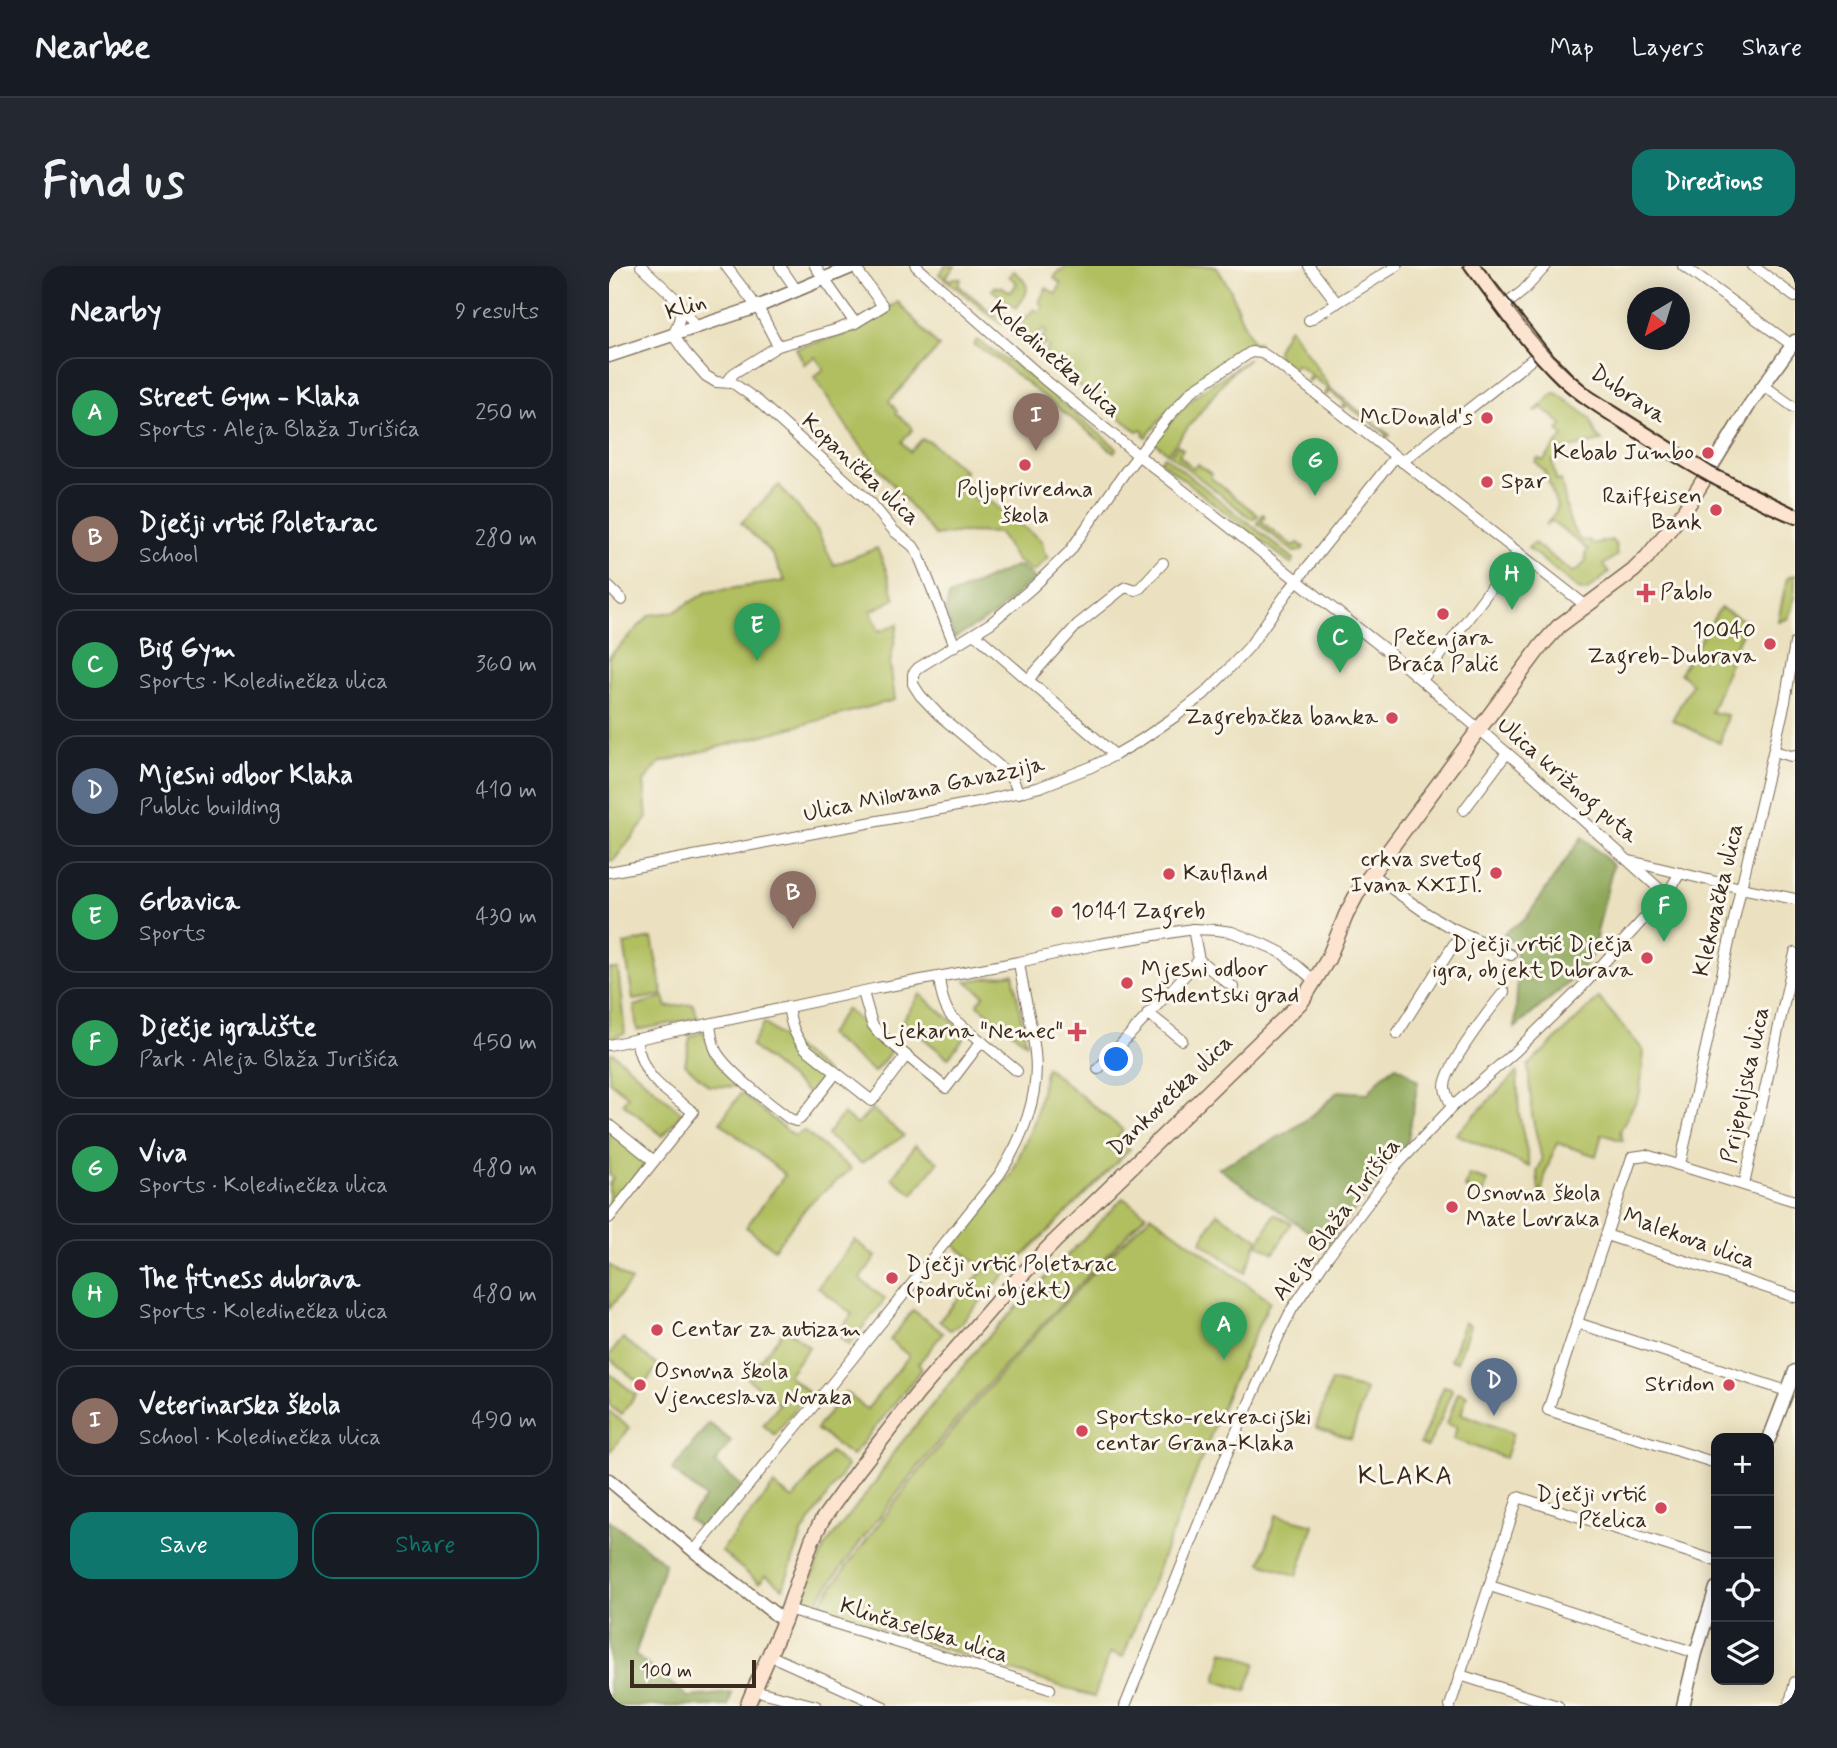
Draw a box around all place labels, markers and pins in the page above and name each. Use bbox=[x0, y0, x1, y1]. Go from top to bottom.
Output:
pin: I bbox=[1013, 393, 1059, 451]
place label: McDonald's bbox=[1360, 403, 1473, 433]
marker: McDonald's bbox=[1479, 410, 1495, 426]
pin: G bbox=[1292, 438, 1338, 496]
place label: Kebab Jumbo bbox=[1553, 438, 1694, 468]
marker: Kebab Jumbo bbox=[1700, 445, 1716, 461]
marker: Poljoprivredna škola bbox=[1017, 457, 1033, 473]
place label: Spar bbox=[1501, 467, 1547, 497]
marker: Spar bbox=[1479, 474, 1495, 490]
place label: Poljoprivredna škola bbox=[957, 475, 1093, 531]
place label: Raiffeisen Bank bbox=[1602, 482, 1702, 538]
marker: Raiffeisen Bank bbox=[1708, 502, 1724, 518]
pin: H bbox=[1489, 552, 1535, 610]
place label: Pablo bbox=[1660, 578, 1712, 608]
marker: Pablo bbox=[1638, 585, 1654, 601]
pin: E bbox=[734, 603, 780, 661]
marker: Pečenjara Braća Palić bbox=[1435, 606, 1451, 622]
pin: C bbox=[1317, 615, 1363, 673]
place label: 10040 Zagreb-Dubrava bbox=[1587, 616, 1756, 674]
place label: Pečenjara Braća Palić bbox=[1387, 624, 1499, 680]
marker: 10040 Zagreb-Dubrava bbox=[1762, 636, 1778, 652]
place label: Zagrebačka banka bbox=[1184, 703, 1378, 735]
marker: Zagrebačka banka bbox=[1384, 710, 1400, 726]
place label: crkva svetog Ivana XXIII. bbox=[1351, 845, 1482, 901]
place label: Kaufland bbox=[1183, 859, 1268, 889]
marker: crkva svetog Ivana XXIII. bbox=[1488, 865, 1504, 881]
marker: Kaufland bbox=[1161, 866, 1177, 882]
pin: B bbox=[770, 871, 816, 929]
pin: F bbox=[1641, 884, 1687, 942]
place label: 10141 Zagreb bbox=[1071, 897, 1205, 929]
marker: 10141 Zagreb bbox=[1049, 904, 1065, 920]
place label: Dječji vrtić Dječja igra, objekt Dubrava bbox=[1432, 930, 1633, 986]
marker: Dječji vrtić Dječja igra, objekt Dubrava bbox=[1639, 950, 1655, 966]
place label: Mjesni odbor Studentski grad bbox=[1141, 955, 1299, 1013]
marker: Mjesni odbor Studentski grad bbox=[1119, 975, 1135, 991]
place label: Ljekarna "Nemec" bbox=[882, 1017, 1063, 1047]
marker: Ljekarna "Nemec" bbox=[1069, 1024, 1085, 1040]
place label: Osnovna škola Mate Lovraka bbox=[1466, 1179, 1601, 1235]
marker: Osnovna škola Mate Lovraka bbox=[1444, 1199, 1460, 1215]
place label: Dječji vrtić Poletarac (područni objekt) bbox=[906, 1250, 1117, 1306]
marker: Dječji vrtić Poletarac (područni objekt) bbox=[884, 1270, 900, 1286]
pin: A bbox=[1201, 1302, 1247, 1360]
place label: Centar za autizam bbox=[671, 1315, 861, 1345]
marker: Centar za autizam bbox=[649, 1322, 665, 1338]
place label: Osnovna škola Vjenceslava Novaka bbox=[654, 1357, 852, 1413]
pin: D bbox=[1471, 1358, 1517, 1416]
place label: Stridon bbox=[1645, 1370, 1715, 1400]
marker: Osnovna škola Vjenceslava Novaka bbox=[632, 1377, 648, 1393]
marker: Stridon bbox=[1721, 1377, 1737, 1393]
place label: Sportsko-rekreacijski centar Grana-Klaka bbox=[1096, 1403, 1311, 1459]
marker: Sportsko-rekreacijski centar Grana-Klaka bbox=[1074, 1423, 1090, 1439]
place label: Dječji vrtić Pčelica bbox=[1536, 1480, 1647, 1536]
marker: Dječji vrtić Pčelica bbox=[1653, 1500, 1669, 1516]

